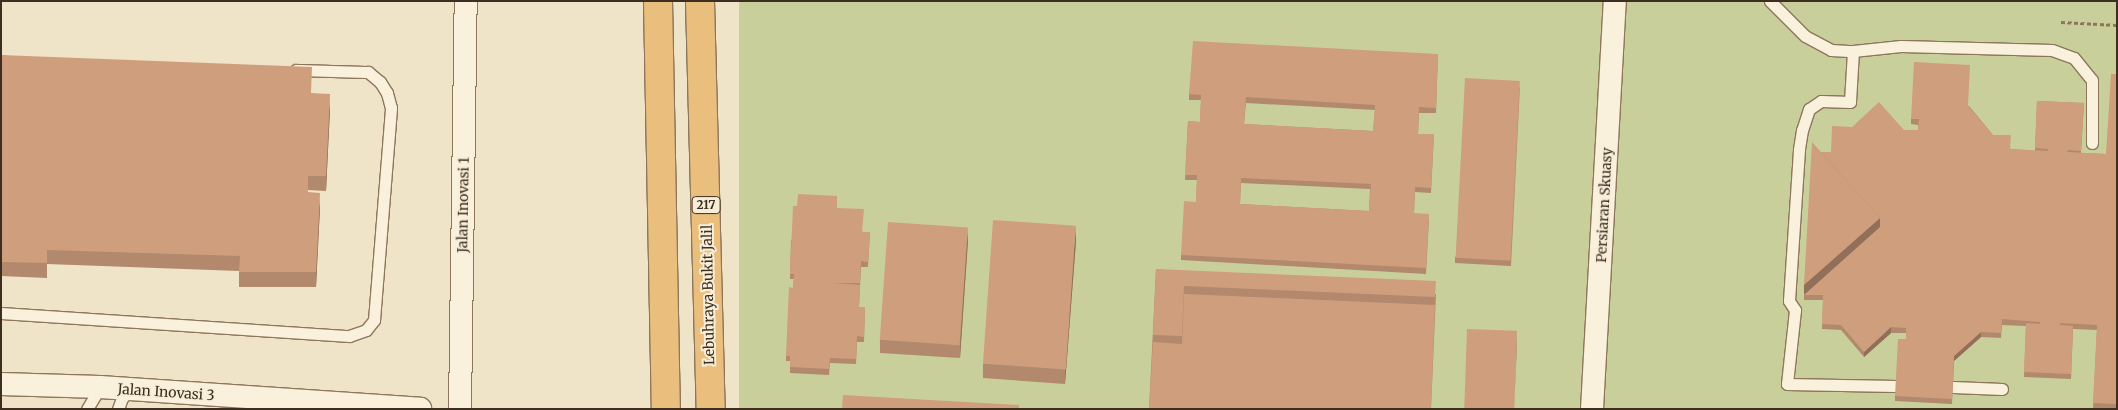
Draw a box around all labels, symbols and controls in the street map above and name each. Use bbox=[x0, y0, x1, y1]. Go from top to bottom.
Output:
street label: Persiaran Skuasy bbox=[1593, 147, 1615, 263]
street label: Jalan Inovasi 1 bbox=[454, 157, 472, 253]
road number: 217 bbox=[691, 196, 721, 214]
street label: Lebuhraya Bukit Jalil bbox=[698, 225, 718, 365]
street label: Jalan Inovasi 3 bbox=[117, 380, 215, 404]

